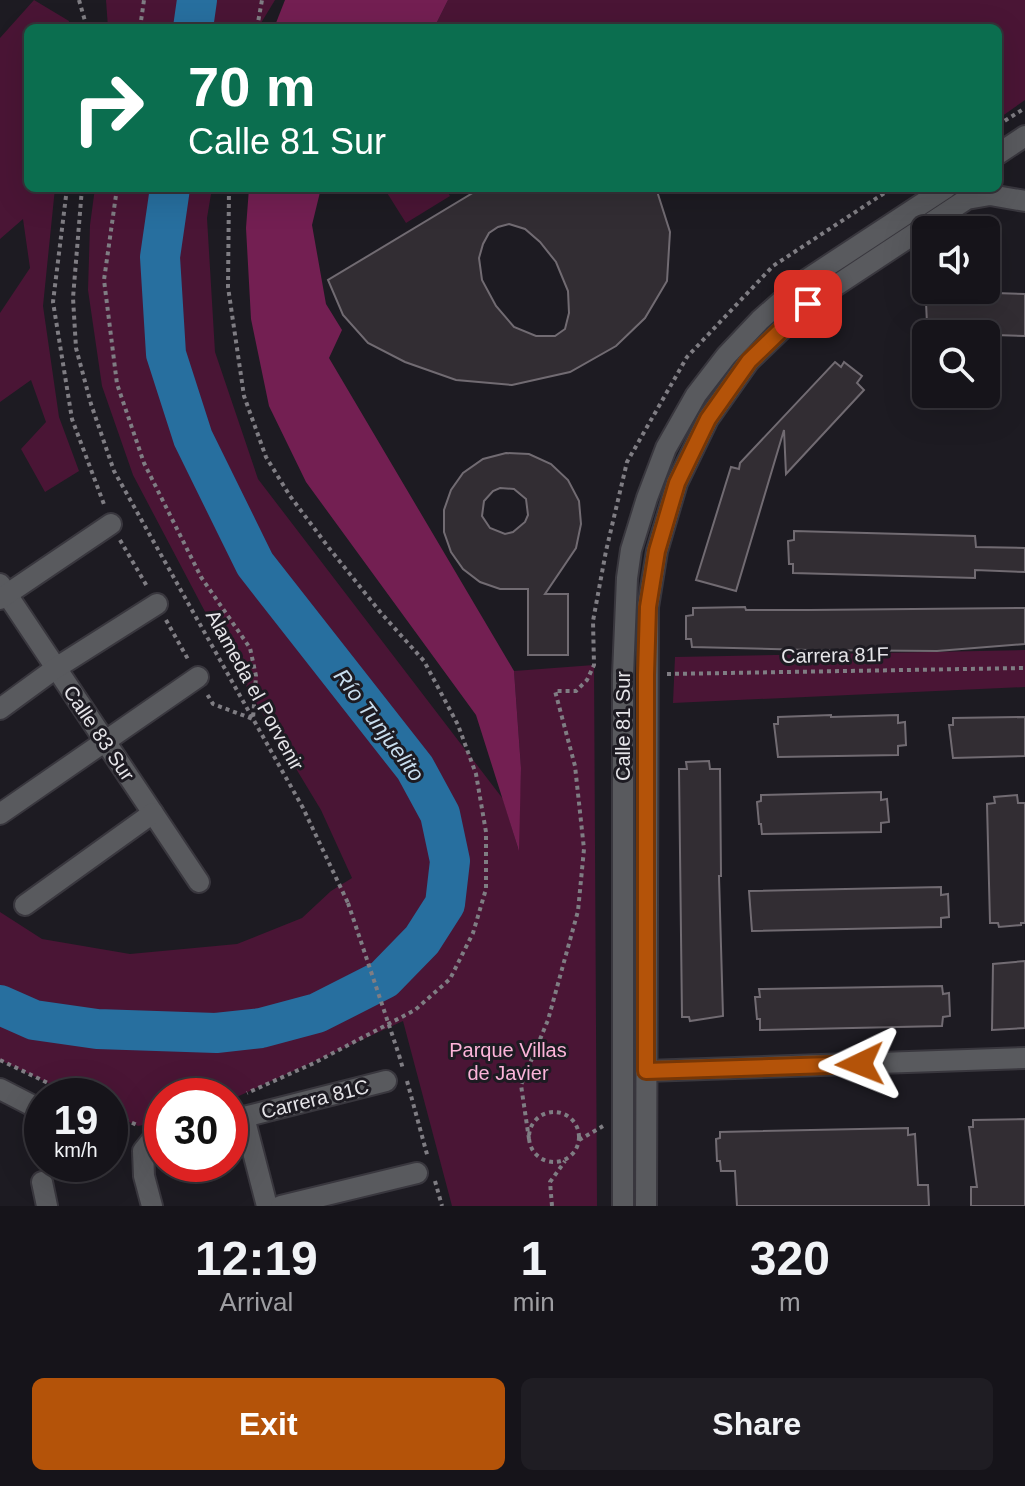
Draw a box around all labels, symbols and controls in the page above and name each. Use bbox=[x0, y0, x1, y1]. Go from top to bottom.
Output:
text: 70 m bbox=[188, 55, 316, 118]
icon: right bbox=[56, 56, 160, 160]
text: Calle 81 Sur bbox=[188, 121, 386, 162]
map controls bbox=[912, 216, 1000, 408]
button: sound bbox=[912, 216, 1000, 304]
pin bbox=[774, 270, 842, 338]
icon: arrive bbox=[786, 282, 830, 326]
button: search bbox=[912, 320, 1000, 408]
street label: Alameda el Porvenir bbox=[202, 606, 308, 774]
street label: Carrera 81F bbox=[781, 643, 889, 667]
water label: Río Tunjuelito bbox=[329, 664, 429, 786]
street label: Calle 81 Sur bbox=[612, 671, 634, 781]
street label: Calle 83 Sur bbox=[59, 681, 139, 785]
position arrow bbox=[818, 1022, 902, 1106]
park label: Parque Villas de Javier bbox=[449, 1039, 567, 1084]
street label: Carrera 81C bbox=[259, 1075, 371, 1123]
speed limit sign: 30 bbox=[144, 1078, 248, 1182]
text: 19 bbox=[54, 1098, 98, 1142]
text: km/h bbox=[54, 1139, 98, 1161]
text: 12:19 bbox=[195, 1232, 318, 1285]
text: 1 bbox=[520, 1232, 547, 1285]
text: 320 bbox=[750, 1232, 830, 1285]
text: Arrival bbox=[220, 1287, 293, 1317]
text: min bbox=[513, 1287, 555, 1317]
text: m bbox=[779, 1287, 801, 1317]
button: Exit bbox=[32, 1378, 505, 1470]
button: Share bbox=[521, 1378, 993, 1470]

